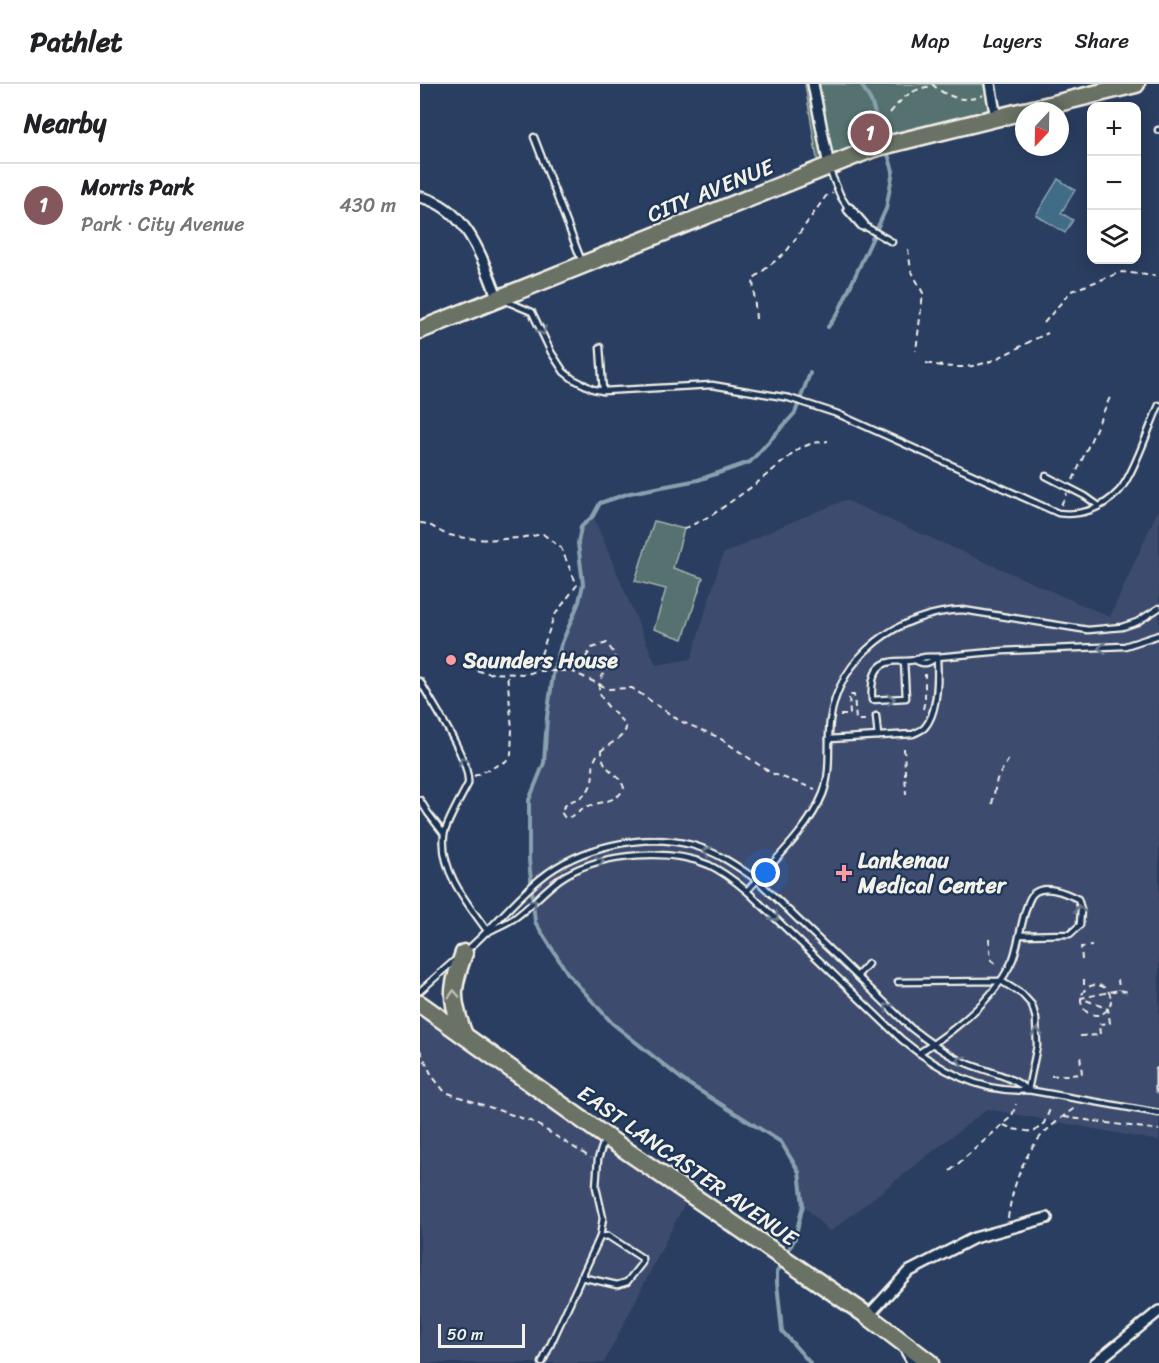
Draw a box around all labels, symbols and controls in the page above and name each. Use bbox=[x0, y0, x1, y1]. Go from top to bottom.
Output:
text: Pathlet bbox=[30, 17, 123, 66]
text: Map bbox=[911, 22, 950, 60]
text: Layers bbox=[983, 22, 1042, 60]
text: Share bbox=[1075, 22, 1129, 60]
text: Nearby bbox=[24, 100, 106, 146]
north arrow bbox=[1015, 102, 1069, 156]
map controls bbox=[1087, 102, 1141, 264]
button: + bbox=[1087, 102, 1141, 156]
pin: 1 bbox=[850, 110, 890, 156]
street label: CITY AVENUE bbox=[641, 147, 781, 234]
button: − bbox=[1087, 156, 1141, 210]
text: Morris Park bbox=[81, 168, 194, 207]
text: 1 bbox=[39, 188, 48, 223]
text: 430 m bbox=[339, 188, 396, 223]
text: Park · City Avenue bbox=[81, 207, 245, 242]
button: layers bbox=[1087, 210, 1141, 264]
one-way arrow bbox=[535, 324, 547, 335]
place label: Saunders House bbox=[462, 641, 618, 680]
one-way arrow bbox=[1098, 641, 1107, 654]
marker: Saunders House bbox=[444, 653, 458, 667]
one-way arrow bbox=[886, 693, 895, 706]
one-way arrow bbox=[458, 756, 470, 767]
place label: Lankenau Medical Center bbox=[857, 841, 1008, 905]
one-way arrow bbox=[702, 846, 713, 858]
one-way arrow bbox=[595, 856, 605, 869]
your location bbox=[751, 858, 780, 887]
marker: Lankenau Medical Center bbox=[835, 864, 853, 882]
one-way arrow bbox=[526, 899, 536, 910]
one-way arrow bbox=[1074, 904, 1086, 914]
one-way arrow bbox=[767, 910, 778, 921]
one-way arrow bbox=[447, 989, 460, 998]
one-way arrow bbox=[884, 1003, 895, 1014]
one-way arrow bbox=[1030, 1028, 1043, 1037]
one-way arrow bbox=[956, 1055, 967, 1067]
street label: EAST LANCASTER AVENUE bbox=[569, 1074, 808, 1258]
text: 50 m bbox=[447, 1320, 483, 1349]
scale bar bbox=[438, 1321, 525, 1348]

